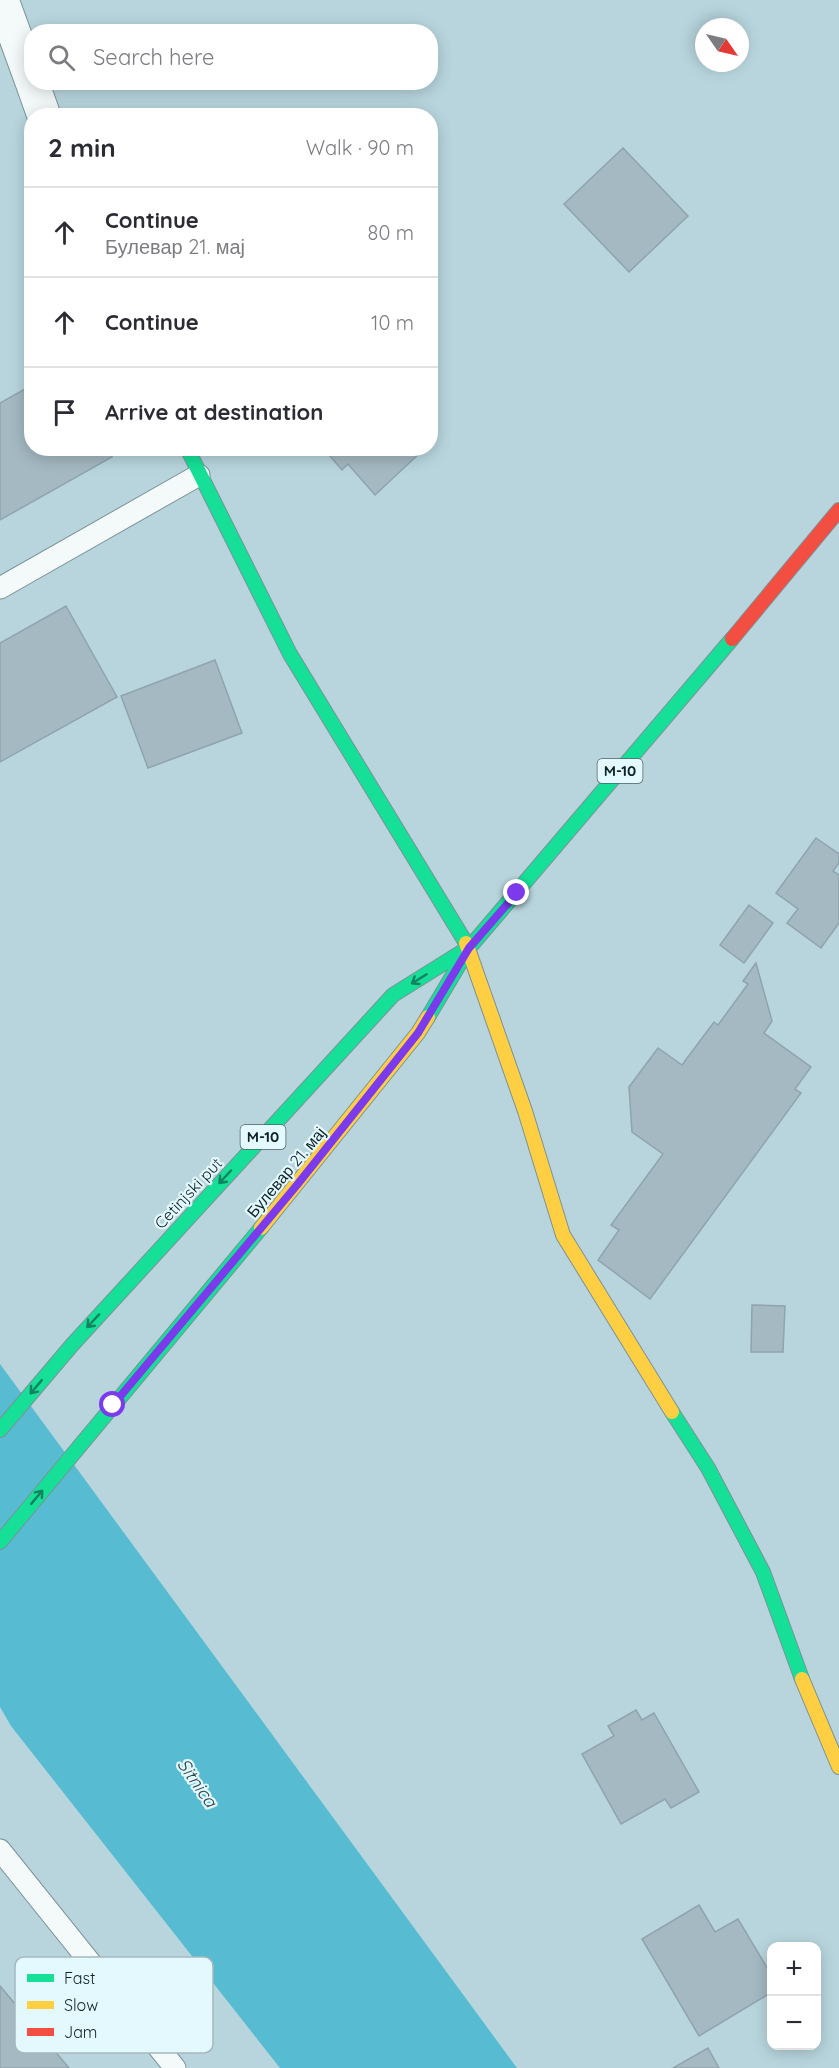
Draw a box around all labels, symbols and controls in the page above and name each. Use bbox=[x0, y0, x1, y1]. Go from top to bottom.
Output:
north arrow bbox=[695, 18, 749, 72]
search box bbox=[24, 24, 438, 90]
icon: search bbox=[45, 41, 78, 74]
text: Search here bbox=[93, 43, 214, 71]
text: 2 min bbox=[48, 131, 116, 164]
text: Walk · 90 m bbox=[306, 135, 414, 160]
text: Continue bbox=[105, 206, 199, 234]
icon: ahead bbox=[48, 216, 81, 249]
text: 80 m bbox=[368, 220, 414, 245]
text: Булевар 21. мај bbox=[105, 234, 245, 259]
icon: ahead bbox=[48, 306, 81, 339]
text: Continue bbox=[105, 308, 199, 336]
text: 10 m bbox=[371, 310, 414, 335]
icon: arrive bbox=[48, 396, 81, 429]
text: Arrive at destination bbox=[105, 398, 323, 426]
road number: M-10 bbox=[598, 759, 642, 783]
route end bbox=[503, 879, 529, 905]
one-way arrow bbox=[411, 972, 428, 985]
street label: Булевар 21. мај bbox=[242, 1123, 330, 1221]
road number: M-10 bbox=[240, 1125, 286, 1149]
street label: Cetinjski put bbox=[150, 1153, 226, 1233]
one-way arrow bbox=[218, 1170, 232, 1185]
one-way arrow bbox=[86, 1313, 100, 1328]
one-way arrow bbox=[29, 1379, 43, 1394]
route start bbox=[99, 1391, 125, 1417]
one-way arrow bbox=[31, 1489, 44, 1505]
water label: Sitnica bbox=[172, 1754, 223, 1813]
map controls bbox=[767, 1942, 821, 2050]
button: + bbox=[767, 1942, 821, 1996]
legend bbox=[15, 1957, 213, 2053]
text: Fast bbox=[64, 1968, 95, 1988]
text: Slow bbox=[64, 1995, 98, 2015]
button: − bbox=[767, 1996, 821, 2050]
text: Jam bbox=[64, 2022, 97, 2042]

